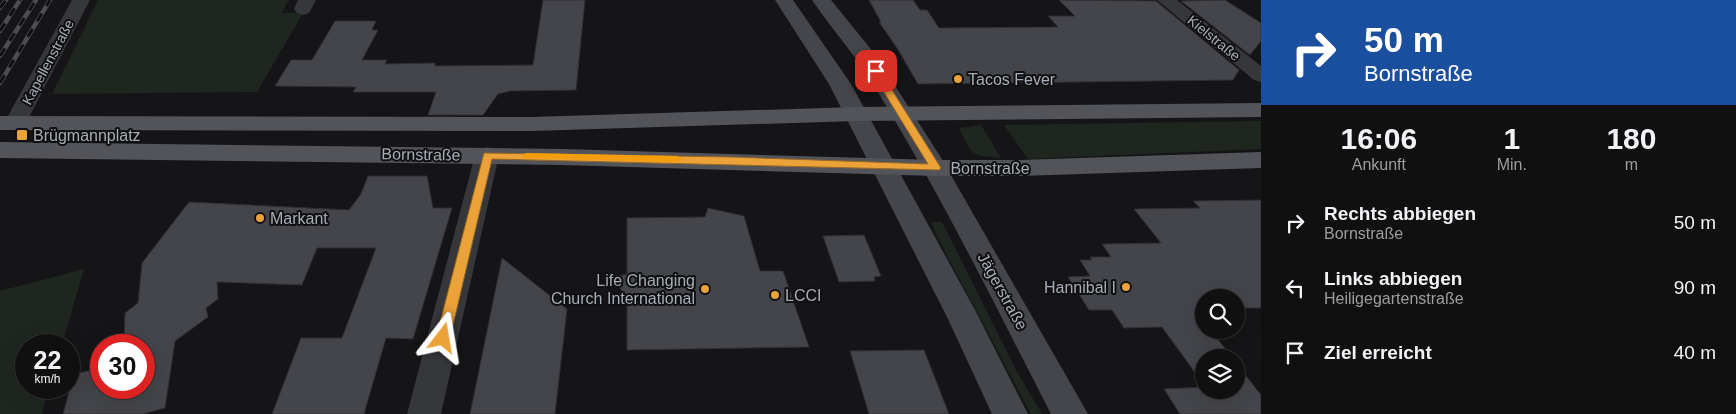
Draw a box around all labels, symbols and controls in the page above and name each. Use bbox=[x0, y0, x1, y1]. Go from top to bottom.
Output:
street label: Kielstraße bbox=[1184, 12, 1244, 64]
street label: Kapellenstraße bbox=[19, 16, 77, 107]
icon: right bbox=[1281, 20, 1346, 85]
text: 50 m bbox=[1364, 20, 1444, 59]
pin bbox=[855, 50, 897, 92]
icon: arrive bbox=[862, 57, 890, 85]
text: Bornstraße bbox=[1364, 61, 1473, 86]
place label: Tacos Fever bbox=[968, 71, 1056, 88]
marker: Tacos Fever bbox=[952, 73, 964, 85]
text: 16:06 bbox=[1340, 122, 1417, 155]
text: 1 bbox=[1503, 122, 1520, 155]
text: 180 bbox=[1606, 122, 1656, 155]
place label: Brügmannplatz bbox=[33, 127, 141, 144]
marker: Brügmannplatz bbox=[15, 128, 29, 142]
street label: Bornstraße bbox=[381, 145, 461, 164]
text: Ankunft bbox=[1352, 156, 1406, 173]
text: Min. bbox=[1497, 156, 1527, 173]
text: m bbox=[1625, 156, 1638, 173]
street label: Bornstraße bbox=[950, 160, 1030, 177]
text: Rechts abbiegen bbox=[1324, 203, 1476, 224]
icon: right bbox=[1281, 209, 1309, 237]
place label: Markant bbox=[270, 210, 328, 227]
marker: Markant bbox=[254, 212, 266, 224]
text: 50 m bbox=[1674, 212, 1716, 233]
text: Bornstraße bbox=[1324, 225, 1403, 242]
street label: Jägerstraße bbox=[974, 250, 1031, 333]
text: Links abbiegen bbox=[1324, 268, 1462, 289]
place label: Life Changing Church International bbox=[551, 272, 695, 307]
icon: left bbox=[1281, 274, 1309, 302]
text: 90 m bbox=[1674, 277, 1716, 298]
place label: Hannibal I bbox=[1044, 279, 1116, 296]
marker: Hannibal I bbox=[1120, 281, 1132, 293]
marker: Life Changing Church International bbox=[699, 283, 711, 295]
place label: LCCI bbox=[785, 287, 821, 304]
marker: LCCI bbox=[769, 289, 781, 301]
map controls bbox=[1195, 289, 1245, 399]
button: search bbox=[1195, 289, 1245, 339]
text: Heiligegartenstraße bbox=[1324, 290, 1464, 307]
position arrow bbox=[416, 311, 468, 363]
speed limit sign: 30 bbox=[90, 334, 155, 399]
icon: arrive bbox=[1281, 339, 1309, 367]
text: Ziel erreicht bbox=[1324, 342, 1432, 363]
text: 40 m bbox=[1674, 342, 1716, 363]
text: 22 bbox=[34, 346, 61, 374]
button: layers bbox=[1195, 349, 1245, 399]
text: km/h bbox=[34, 372, 61, 386]

